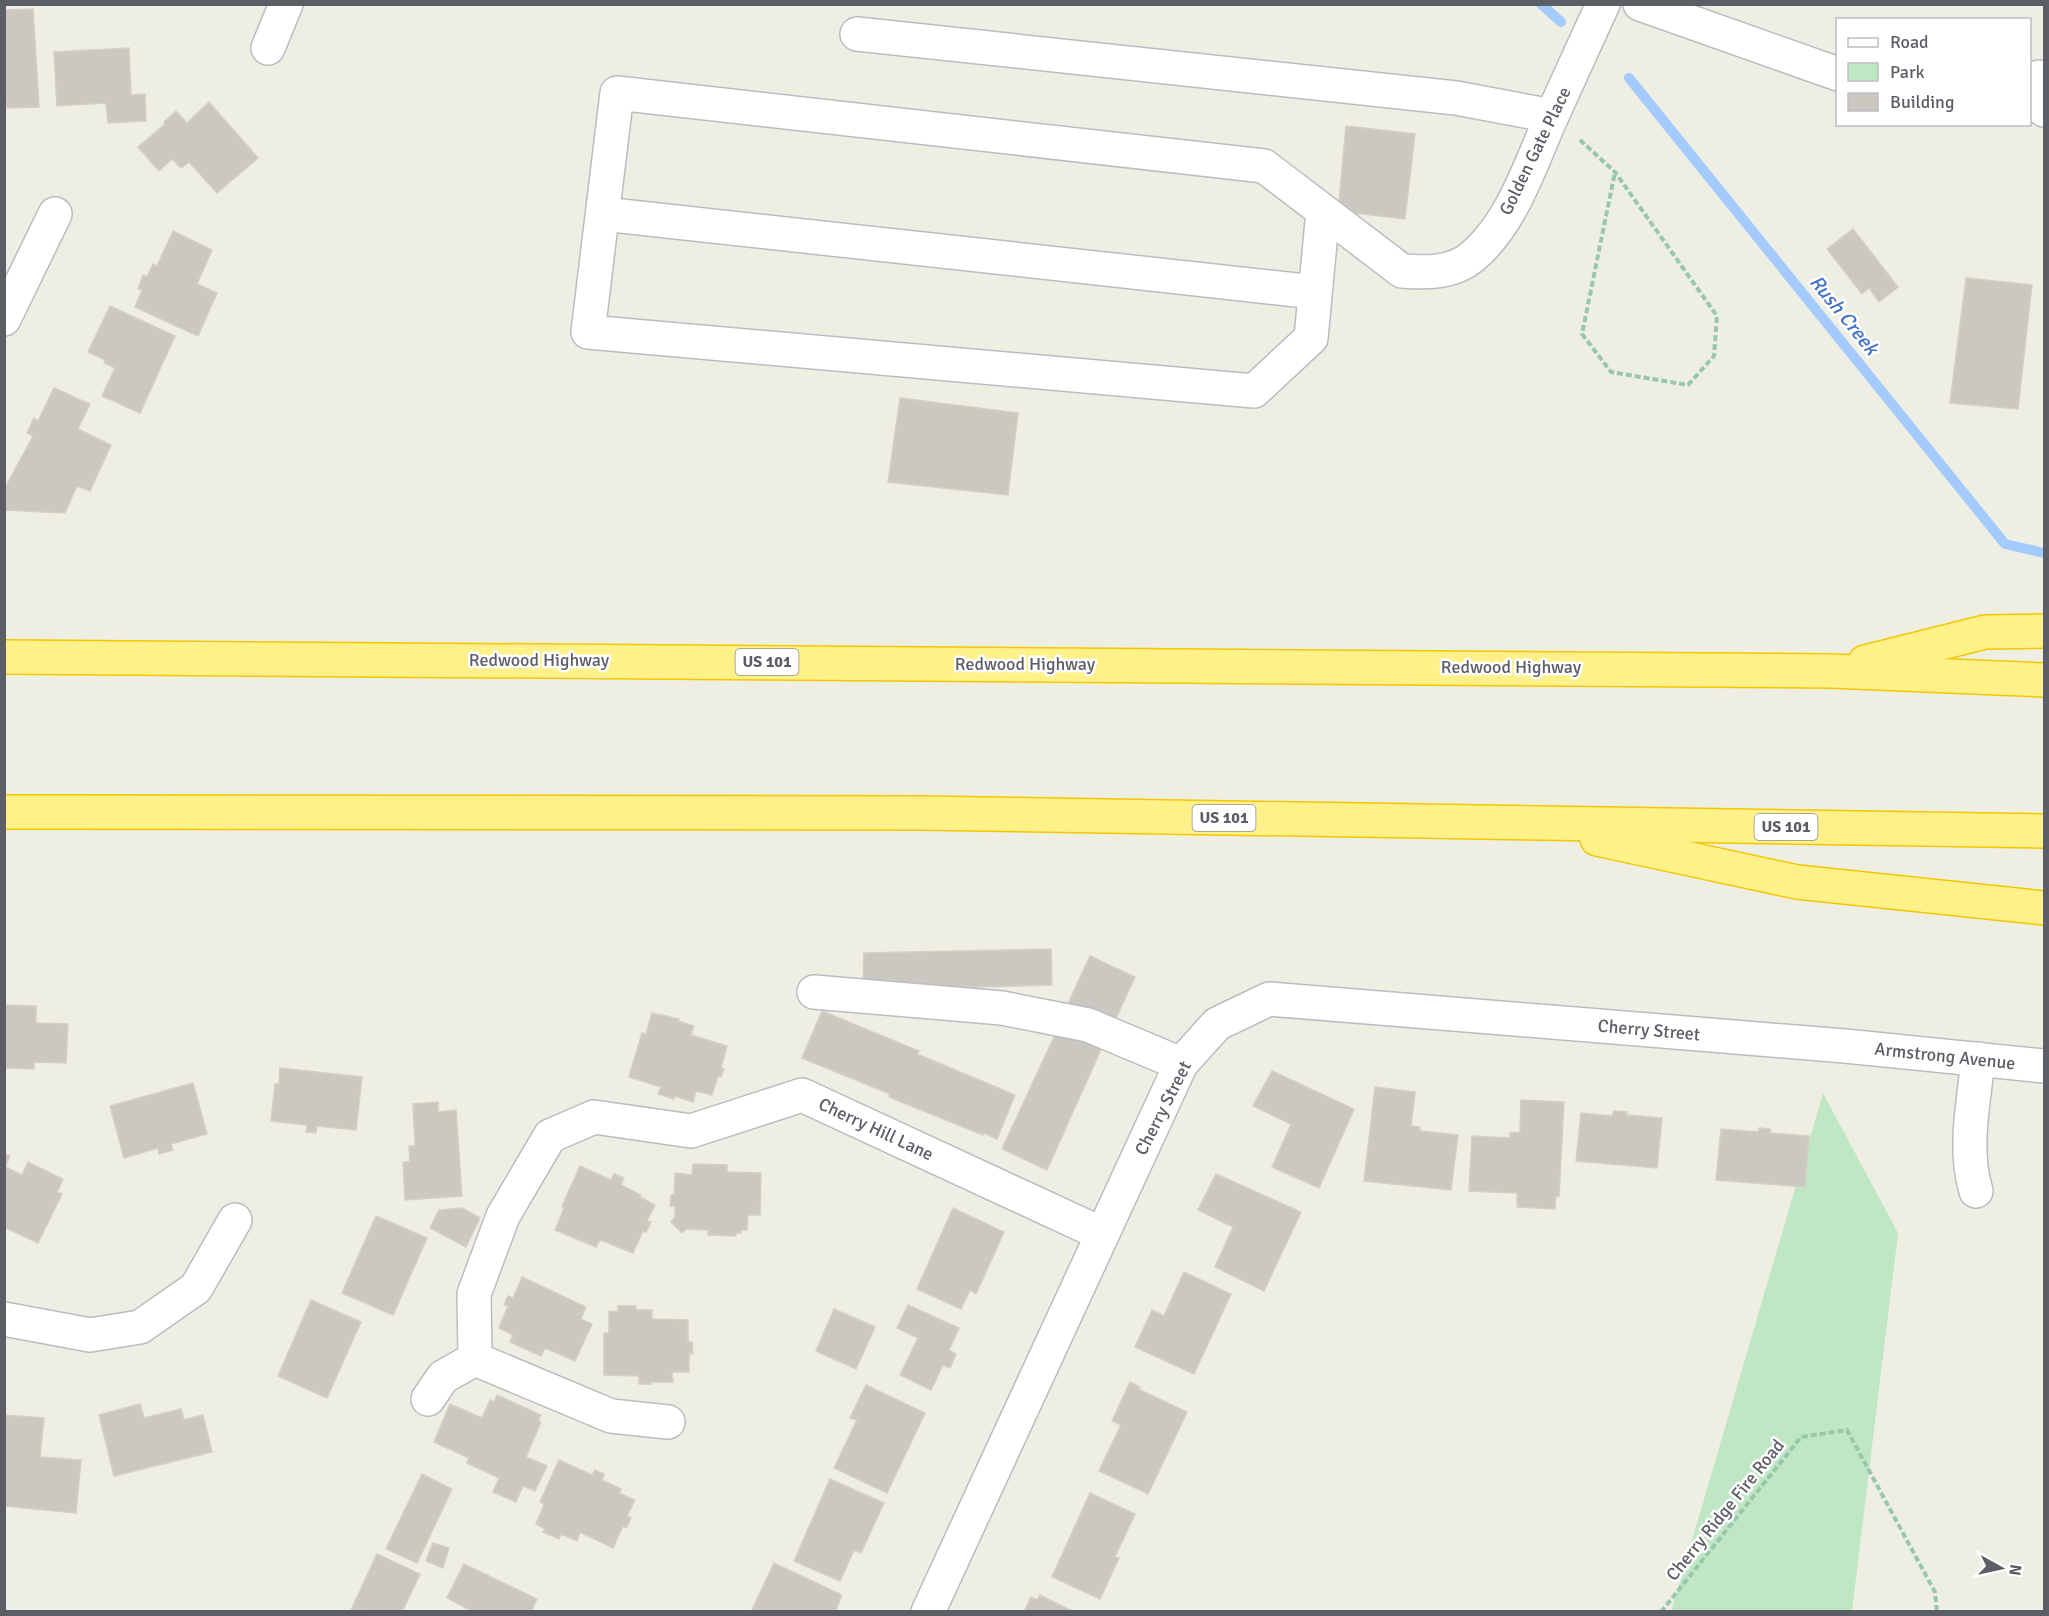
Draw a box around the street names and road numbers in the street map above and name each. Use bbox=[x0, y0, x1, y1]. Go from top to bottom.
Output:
street label: Golden Gate Place bbox=[1494, 83, 1576, 219]
street label: Redwood Highway bbox=[469, 649, 610, 671]
road number: US 101 bbox=[736, 649, 798, 675]
street label: Redwood Highway bbox=[955, 653, 1096, 675]
street label: Redwood Highway bbox=[1441, 656, 1582, 678]
road number: US 101 bbox=[1192, 805, 1256, 831]
road number: US 101 bbox=[1754, 814, 1818, 840]
street label: Cherry Street bbox=[1597, 1015, 1701, 1045]
street label: Armstrong Avenue bbox=[1874, 1038, 2016, 1074]
street label: Cherry Street bbox=[1130, 1057, 1196, 1159]
street label: Cherry Hill Lane bbox=[815, 1093, 937, 1165]
street label: Cherry Ridge Fire Road bbox=[1661, 1435, 1789, 1585]

